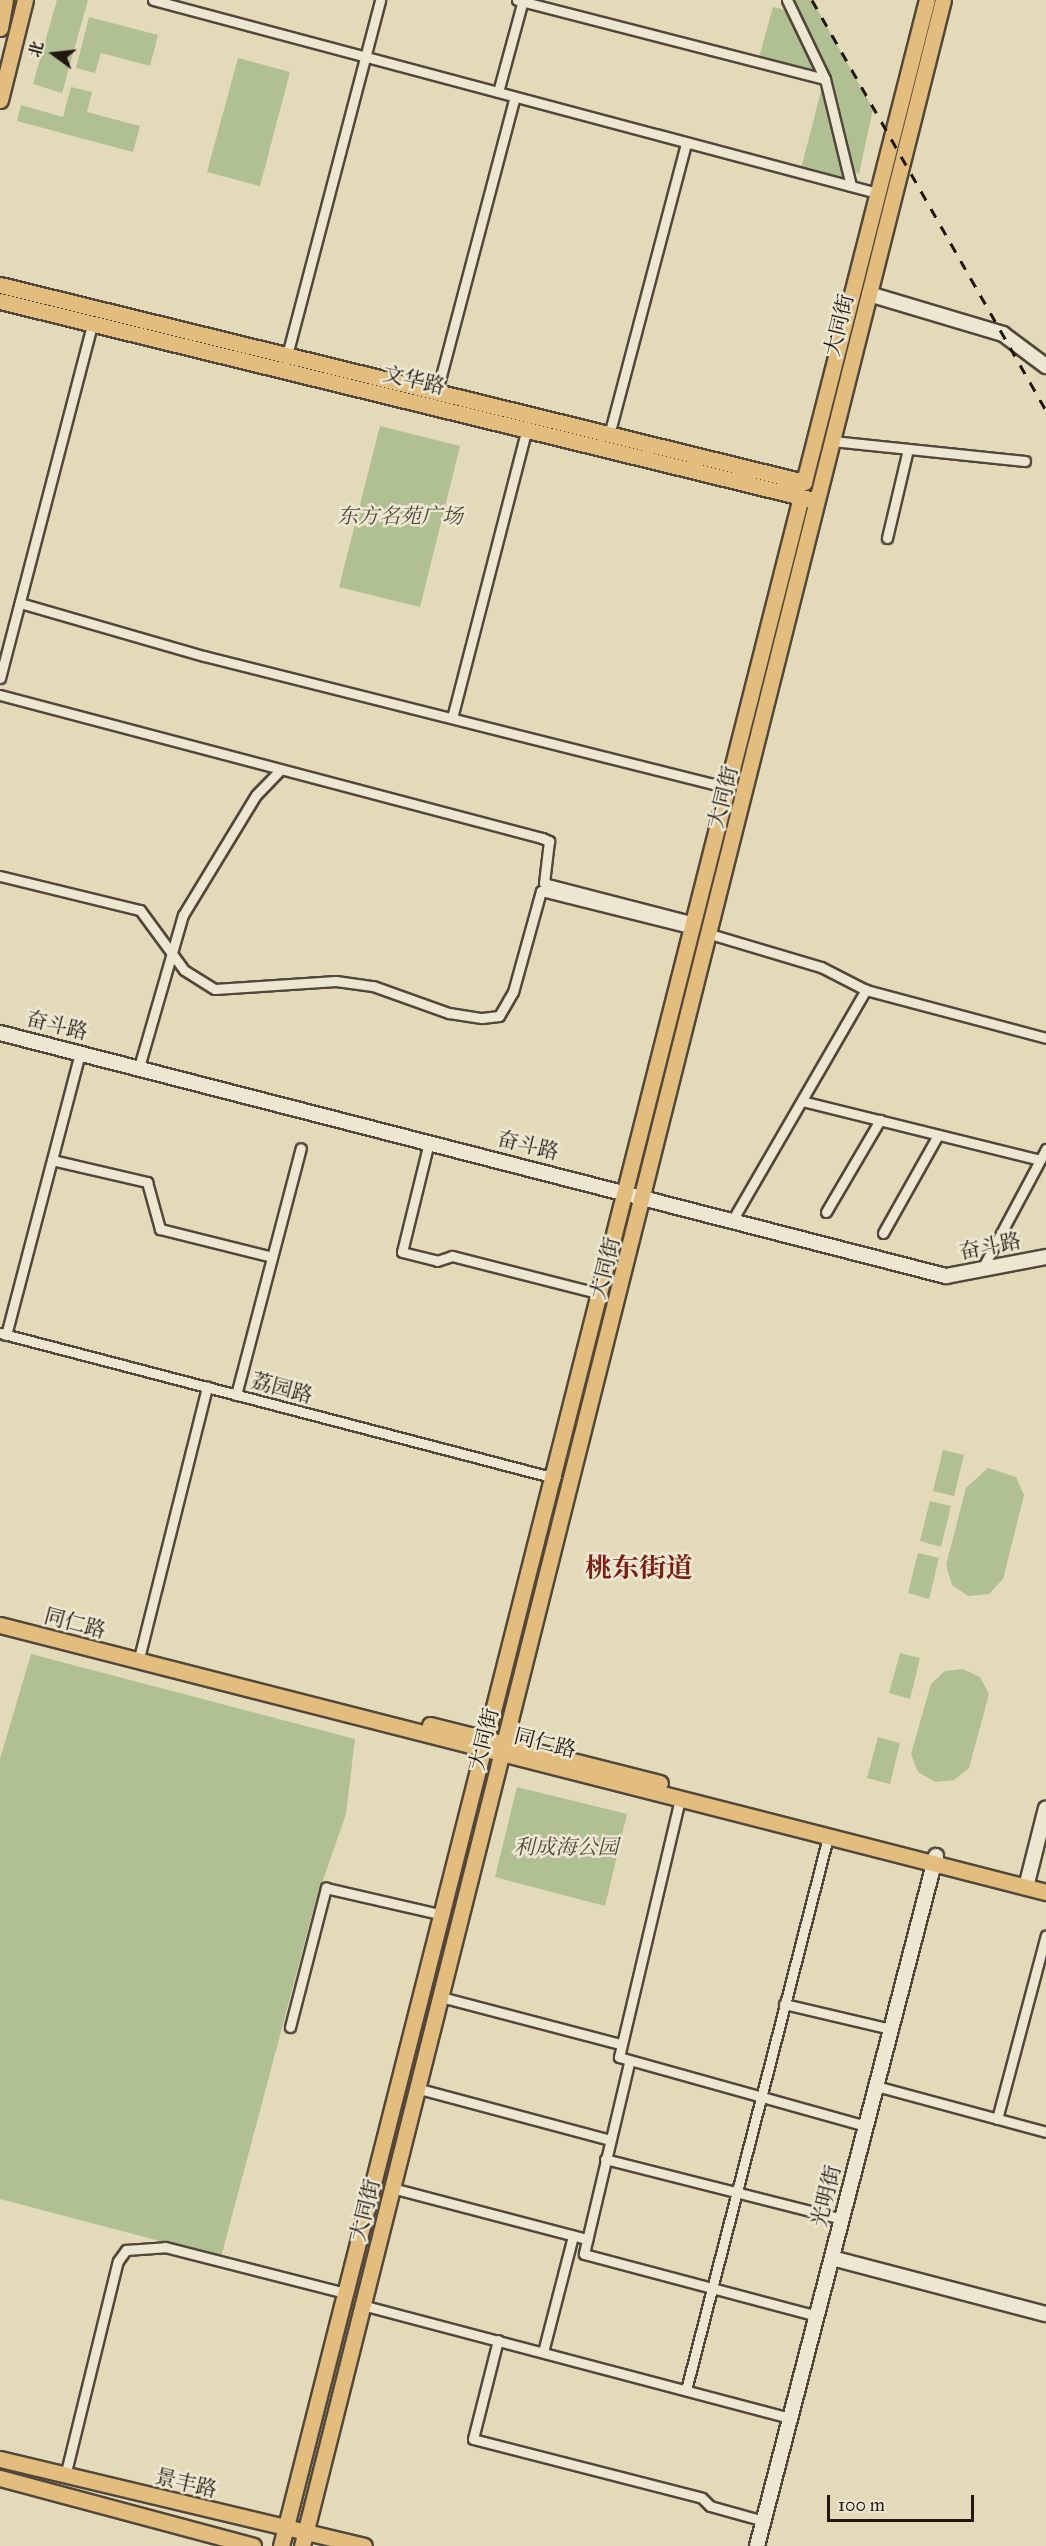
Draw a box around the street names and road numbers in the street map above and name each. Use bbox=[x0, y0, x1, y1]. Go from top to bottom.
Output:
street label: 大同街 bbox=[819, 291, 859, 359]
street label: 文华路 bbox=[380, 361, 448, 399]
street label: 大同街 bbox=[703, 763, 743, 831]
street label: 奋斗路 bbox=[23, 1005, 91, 1045]
street label: 奋斗路 bbox=[494, 1125, 562, 1165]
street label: 奋斗路 bbox=[957, 1228, 1023, 1264]
street label: 大同街 bbox=[585, 1234, 625, 1302]
street label: 荔园路 bbox=[248, 1368, 316, 1408]
street label: 同仁路 bbox=[41, 1603, 109, 1643]
street label: 大同街 bbox=[464, 1705, 504, 1773]
street label: 同仁路 bbox=[511, 1723, 579, 1763]
street label: 光明街 bbox=[806, 2162, 846, 2230]
street label: 大同街 bbox=[345, 2176, 385, 2244]
street label: 景丰路 bbox=[152, 2464, 220, 2502]

